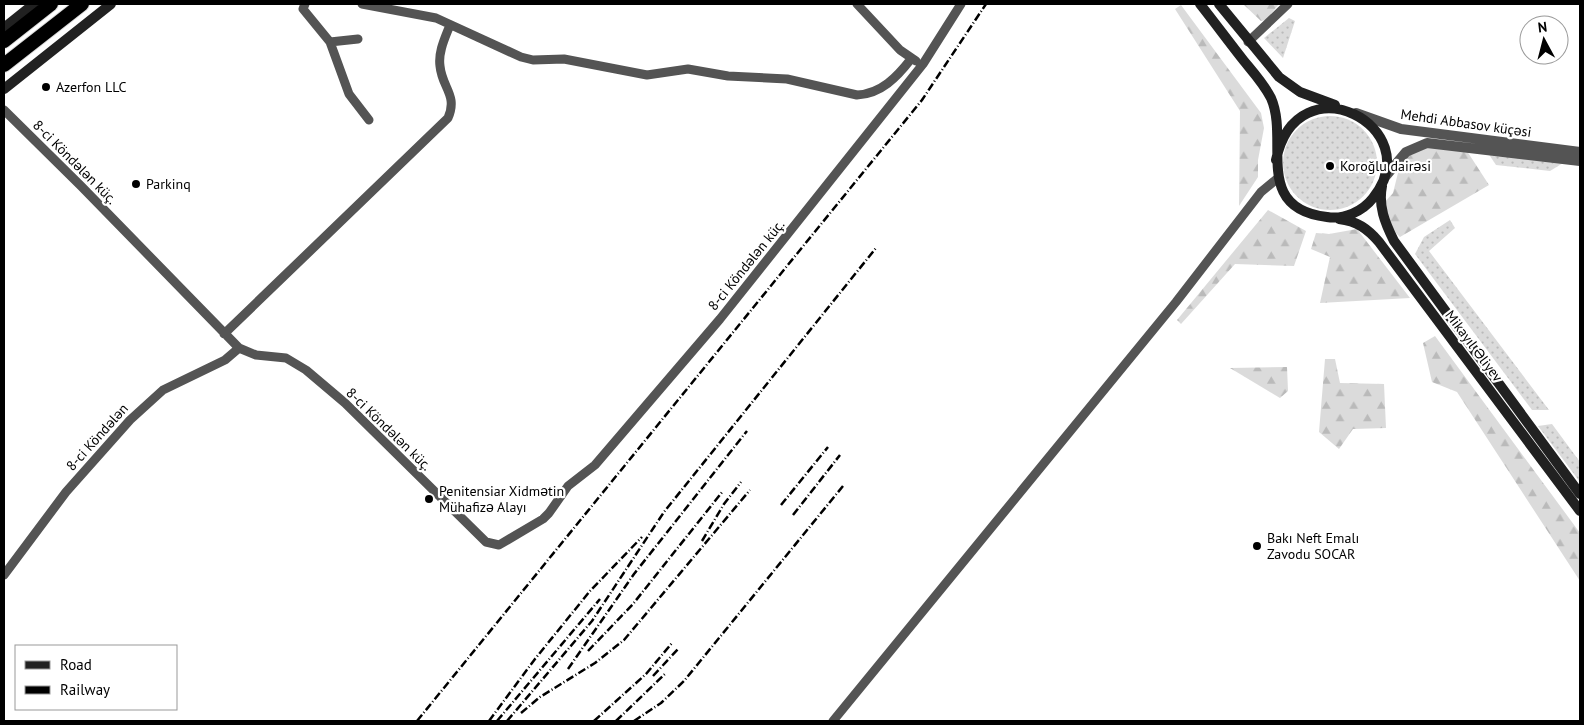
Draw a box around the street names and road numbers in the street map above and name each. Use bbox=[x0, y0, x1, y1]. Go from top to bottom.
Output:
street label: Mehdi Abbasov küçəsi bbox=[1399, 105, 1533, 141]
street label: 8-ci Köndələn küç. bbox=[29, 116, 121, 208]
street label: 8-ci Köndələn küç. bbox=[704, 216, 788, 314]
street label: Mikayıl Əliyev bbox=[1441, 307, 1507, 386]
street label: 8-ci Köndələn küç. bbox=[343, 384, 435, 474]
street label: 8-ci Köndələn bbox=[62, 400, 132, 474]

